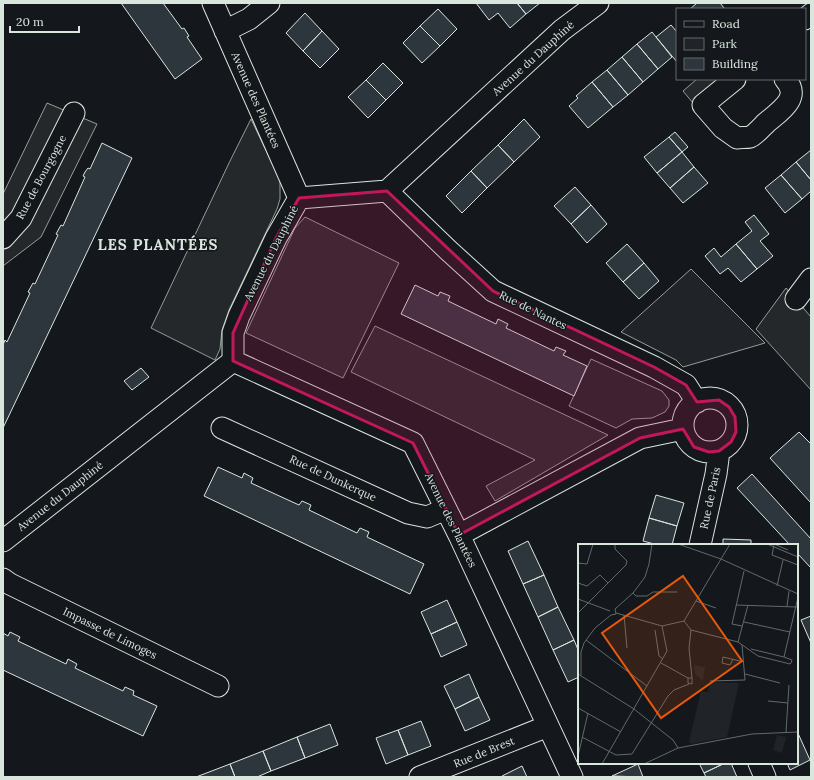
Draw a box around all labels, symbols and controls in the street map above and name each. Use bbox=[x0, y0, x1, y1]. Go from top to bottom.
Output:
scale bar bbox=[10, 8, 79, 34]
legend bbox=[676, 8, 806, 80]
text: 20 m bbox=[16, 14, 44, 29]
text: Road bbox=[712, 16, 740, 31]
street label: Avenue du Dauphiné bbox=[488, 17, 577, 99]
text: Park bbox=[712, 36, 738, 51]
street label: Avenue des Plantées bbox=[228, 49, 284, 150]
text: Building bbox=[712, 56, 758, 71]
street label: Rue de Bourgogne bbox=[13, 132, 69, 222]
street label: Avenue du Dauphiné bbox=[240, 203, 301, 304]
district label: LES PLANTÉES bbox=[97, 235, 219, 254]
street label: Rue de Nantes bbox=[497, 288, 569, 332]
street label: Rue de Dunkerque bbox=[287, 452, 379, 504]
street label: Avenue du Dauphiné bbox=[13, 458, 106, 535]
street label: Rue de Paris bbox=[697, 466, 723, 530]
street label: Avenue des Plantées bbox=[422, 469, 480, 570]
inset map bbox=[578, 544, 798, 764]
street label: Impasse de Limoges bbox=[61, 604, 159, 662]
street label: Rue de Brest bbox=[451, 733, 517, 771]

